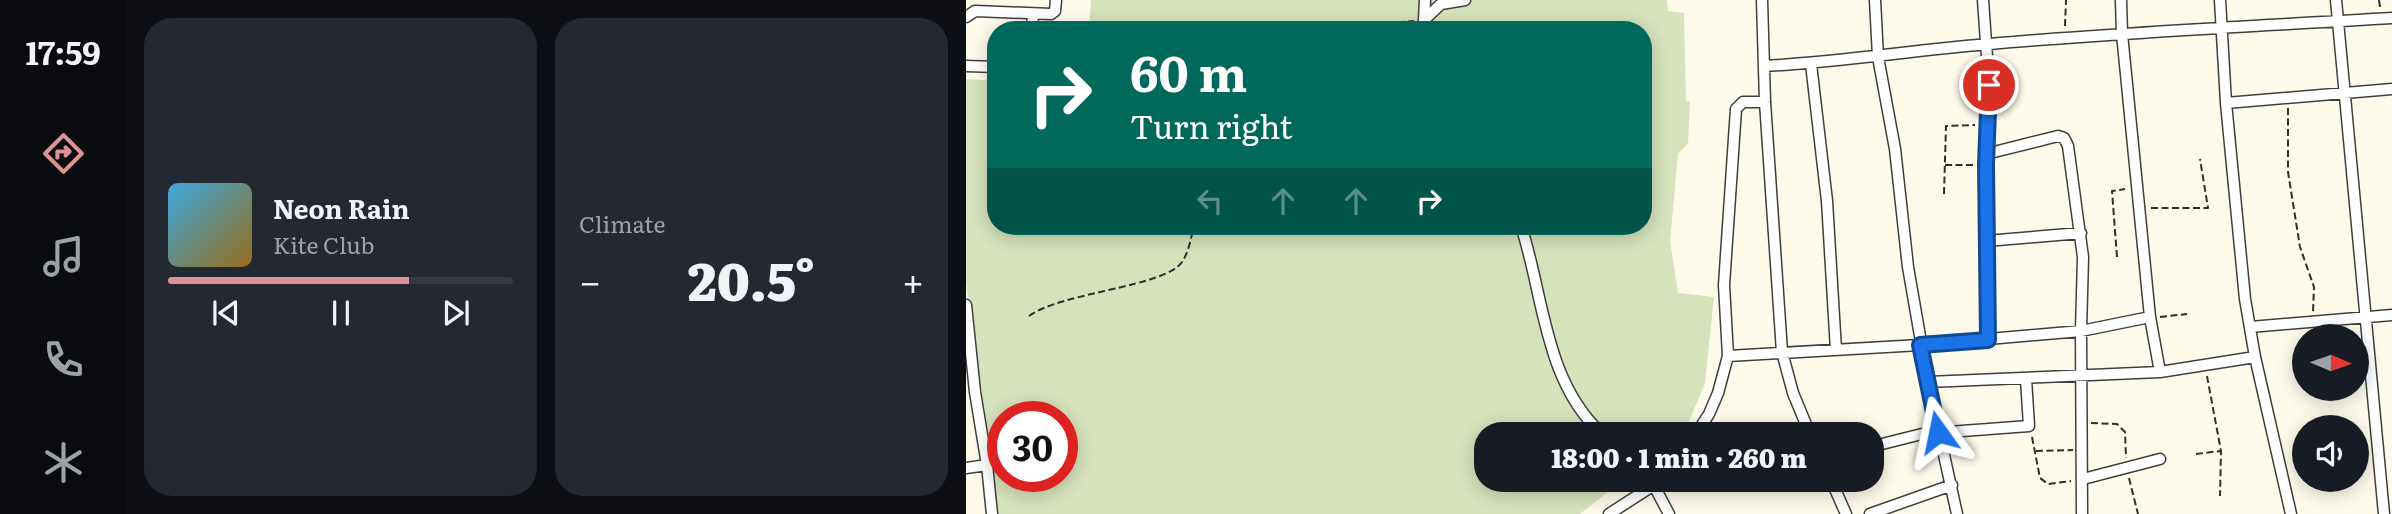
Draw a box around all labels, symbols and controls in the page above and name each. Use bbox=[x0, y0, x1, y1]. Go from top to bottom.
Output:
text: 17:59 bbox=[25, 27, 101, 75]
text: 60 m bbox=[1130, 34, 1247, 107]
icon: right bbox=[1015, 49, 1106, 140]
pin bbox=[1959, 55, 2019, 115]
icon: arrive bbox=[1970, 66, 2008, 104]
text: Turn right bbox=[1130, 101, 1292, 149]
icon: directions bbox=[39, 129, 88, 178]
icon: left bbox=[1191, 182, 1229, 220]
icon: ahead bbox=[1264, 182, 1302, 220]
icon: ahead bbox=[1337, 182, 1375, 220]
icon: right bbox=[1410, 182, 1448, 220]
text: Neon Rain bbox=[273, 188, 410, 227]
text: Climate bbox=[579, 206, 665, 240]
text: Kite Club bbox=[273, 227, 374, 261]
icon: music bbox=[39, 232, 88, 281]
text: 20.5° bbox=[688, 240, 815, 317]
text: − bbox=[579, 251, 601, 308]
text: + bbox=[902, 251, 924, 308]
icon: previous bbox=[207, 294, 245, 332]
icon: pause bbox=[322, 294, 360, 332]
icon: next bbox=[437, 294, 475, 332]
north arrow bbox=[2292, 324, 2370, 401]
map controls bbox=[2292, 324, 2369, 492]
icon: phone bbox=[39, 335, 88, 384]
position arrow bbox=[1901, 395, 1975, 469]
speed limit sign: 30 bbox=[987, 401, 1078, 492]
button: sound bbox=[2292, 415, 2369, 492]
text: 18:00 · 1 min · 260 m bbox=[1551, 437, 1807, 476]
icon: climate bbox=[39, 438, 88, 487]

